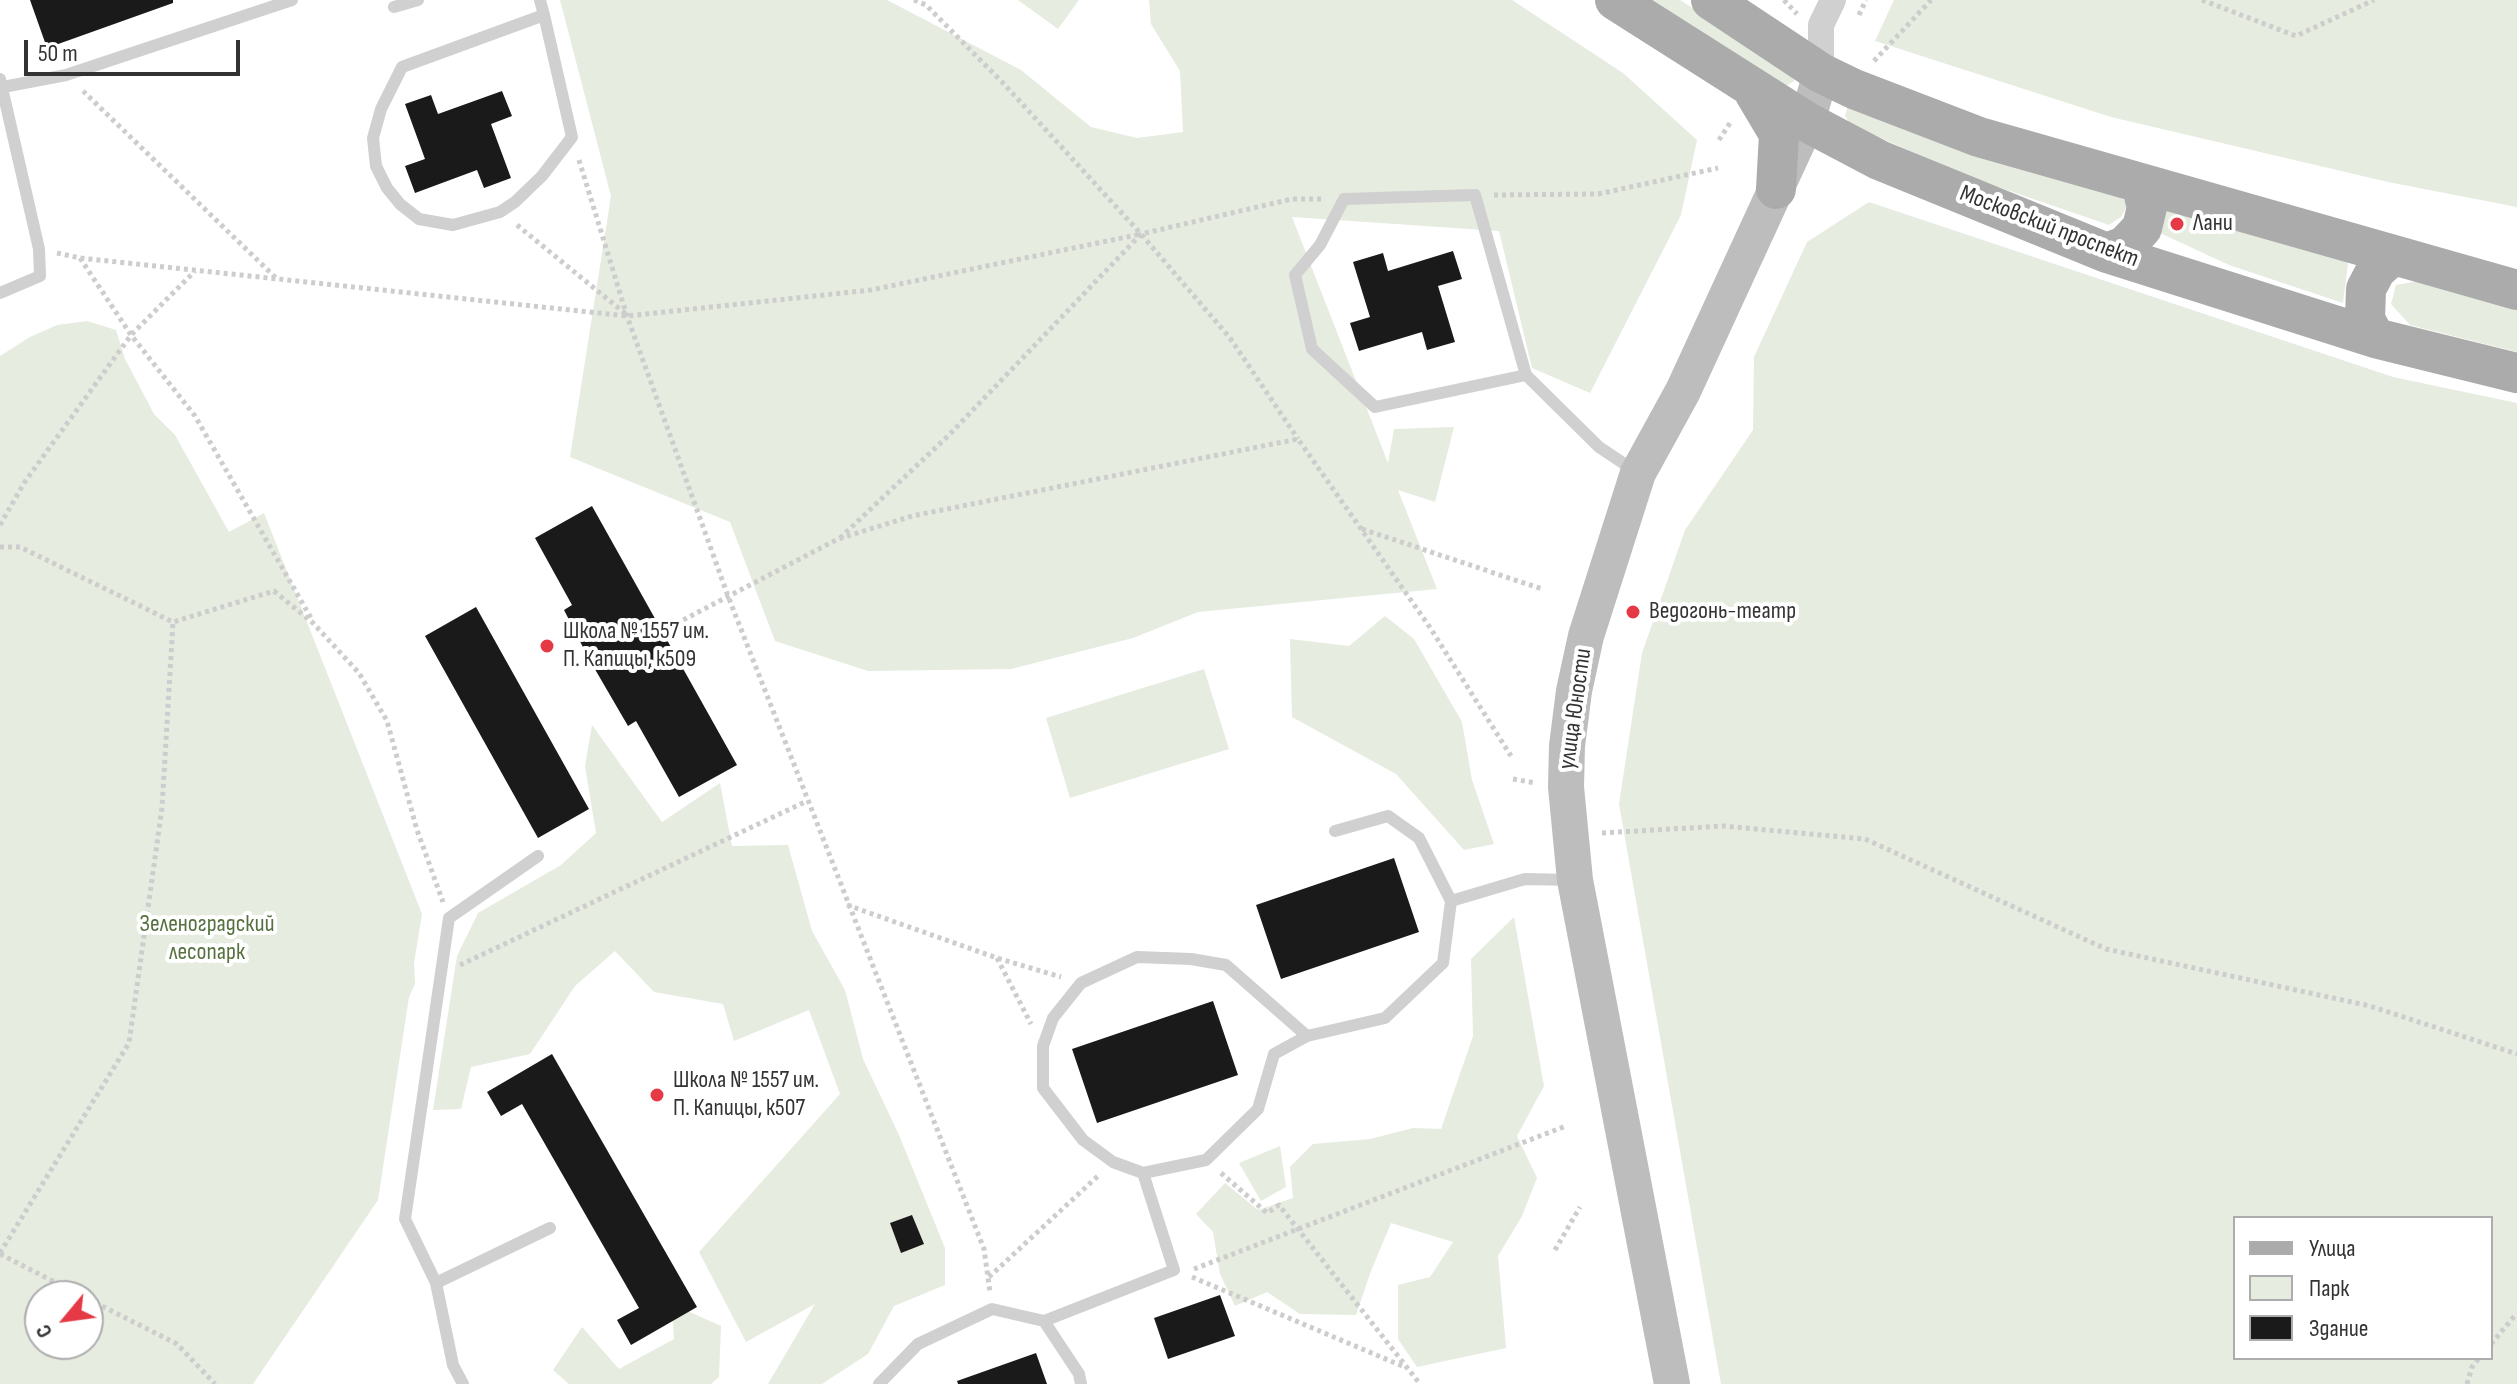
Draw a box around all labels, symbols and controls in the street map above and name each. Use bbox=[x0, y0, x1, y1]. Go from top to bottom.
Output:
scale bar bbox=[28, 24, 244, 74]
text: 50 m bbox=[38, 39, 78, 68]
street label: Московский проспект bbox=[1956, 180, 2142, 274]
place label: Лани bbox=[2193, 210, 2233, 238]
marker: Лани bbox=[2168, 215, 2186, 233]
place label: Ведогонь-театр bbox=[1649, 598, 1796, 626]
marker: Ведогонь-театр bbox=[1624, 603, 1642, 621]
place label: Школа № 1557 им. П. Капицы, к509 bbox=[563, 618, 709, 674]
marker: Школа № 1557 им. П. Капицы, к509 bbox=[538, 637, 556, 655]
street label: улица Юности bbox=[1553, 647, 1599, 771]
park label: Зеленоградский лесопарк bbox=[140, 911, 274, 967]
place label: Школа № 1557 им. П. Капицы, к507 bbox=[673, 1067, 819, 1123]
marker: Школа № 1557 им. П. Капицы, к507 bbox=[648, 1086, 666, 1104]
legend bbox=[2233, 1216, 2493, 1360]
text: Улица bbox=[2309, 1234, 2355, 1263]
text: Парк bbox=[2309, 1274, 2349, 1303]
north arrow bbox=[24, 1280, 104, 1360]
text: Здание bbox=[2309, 1314, 2368, 1343]
text: С bbox=[30, 1319, 59, 1342]

